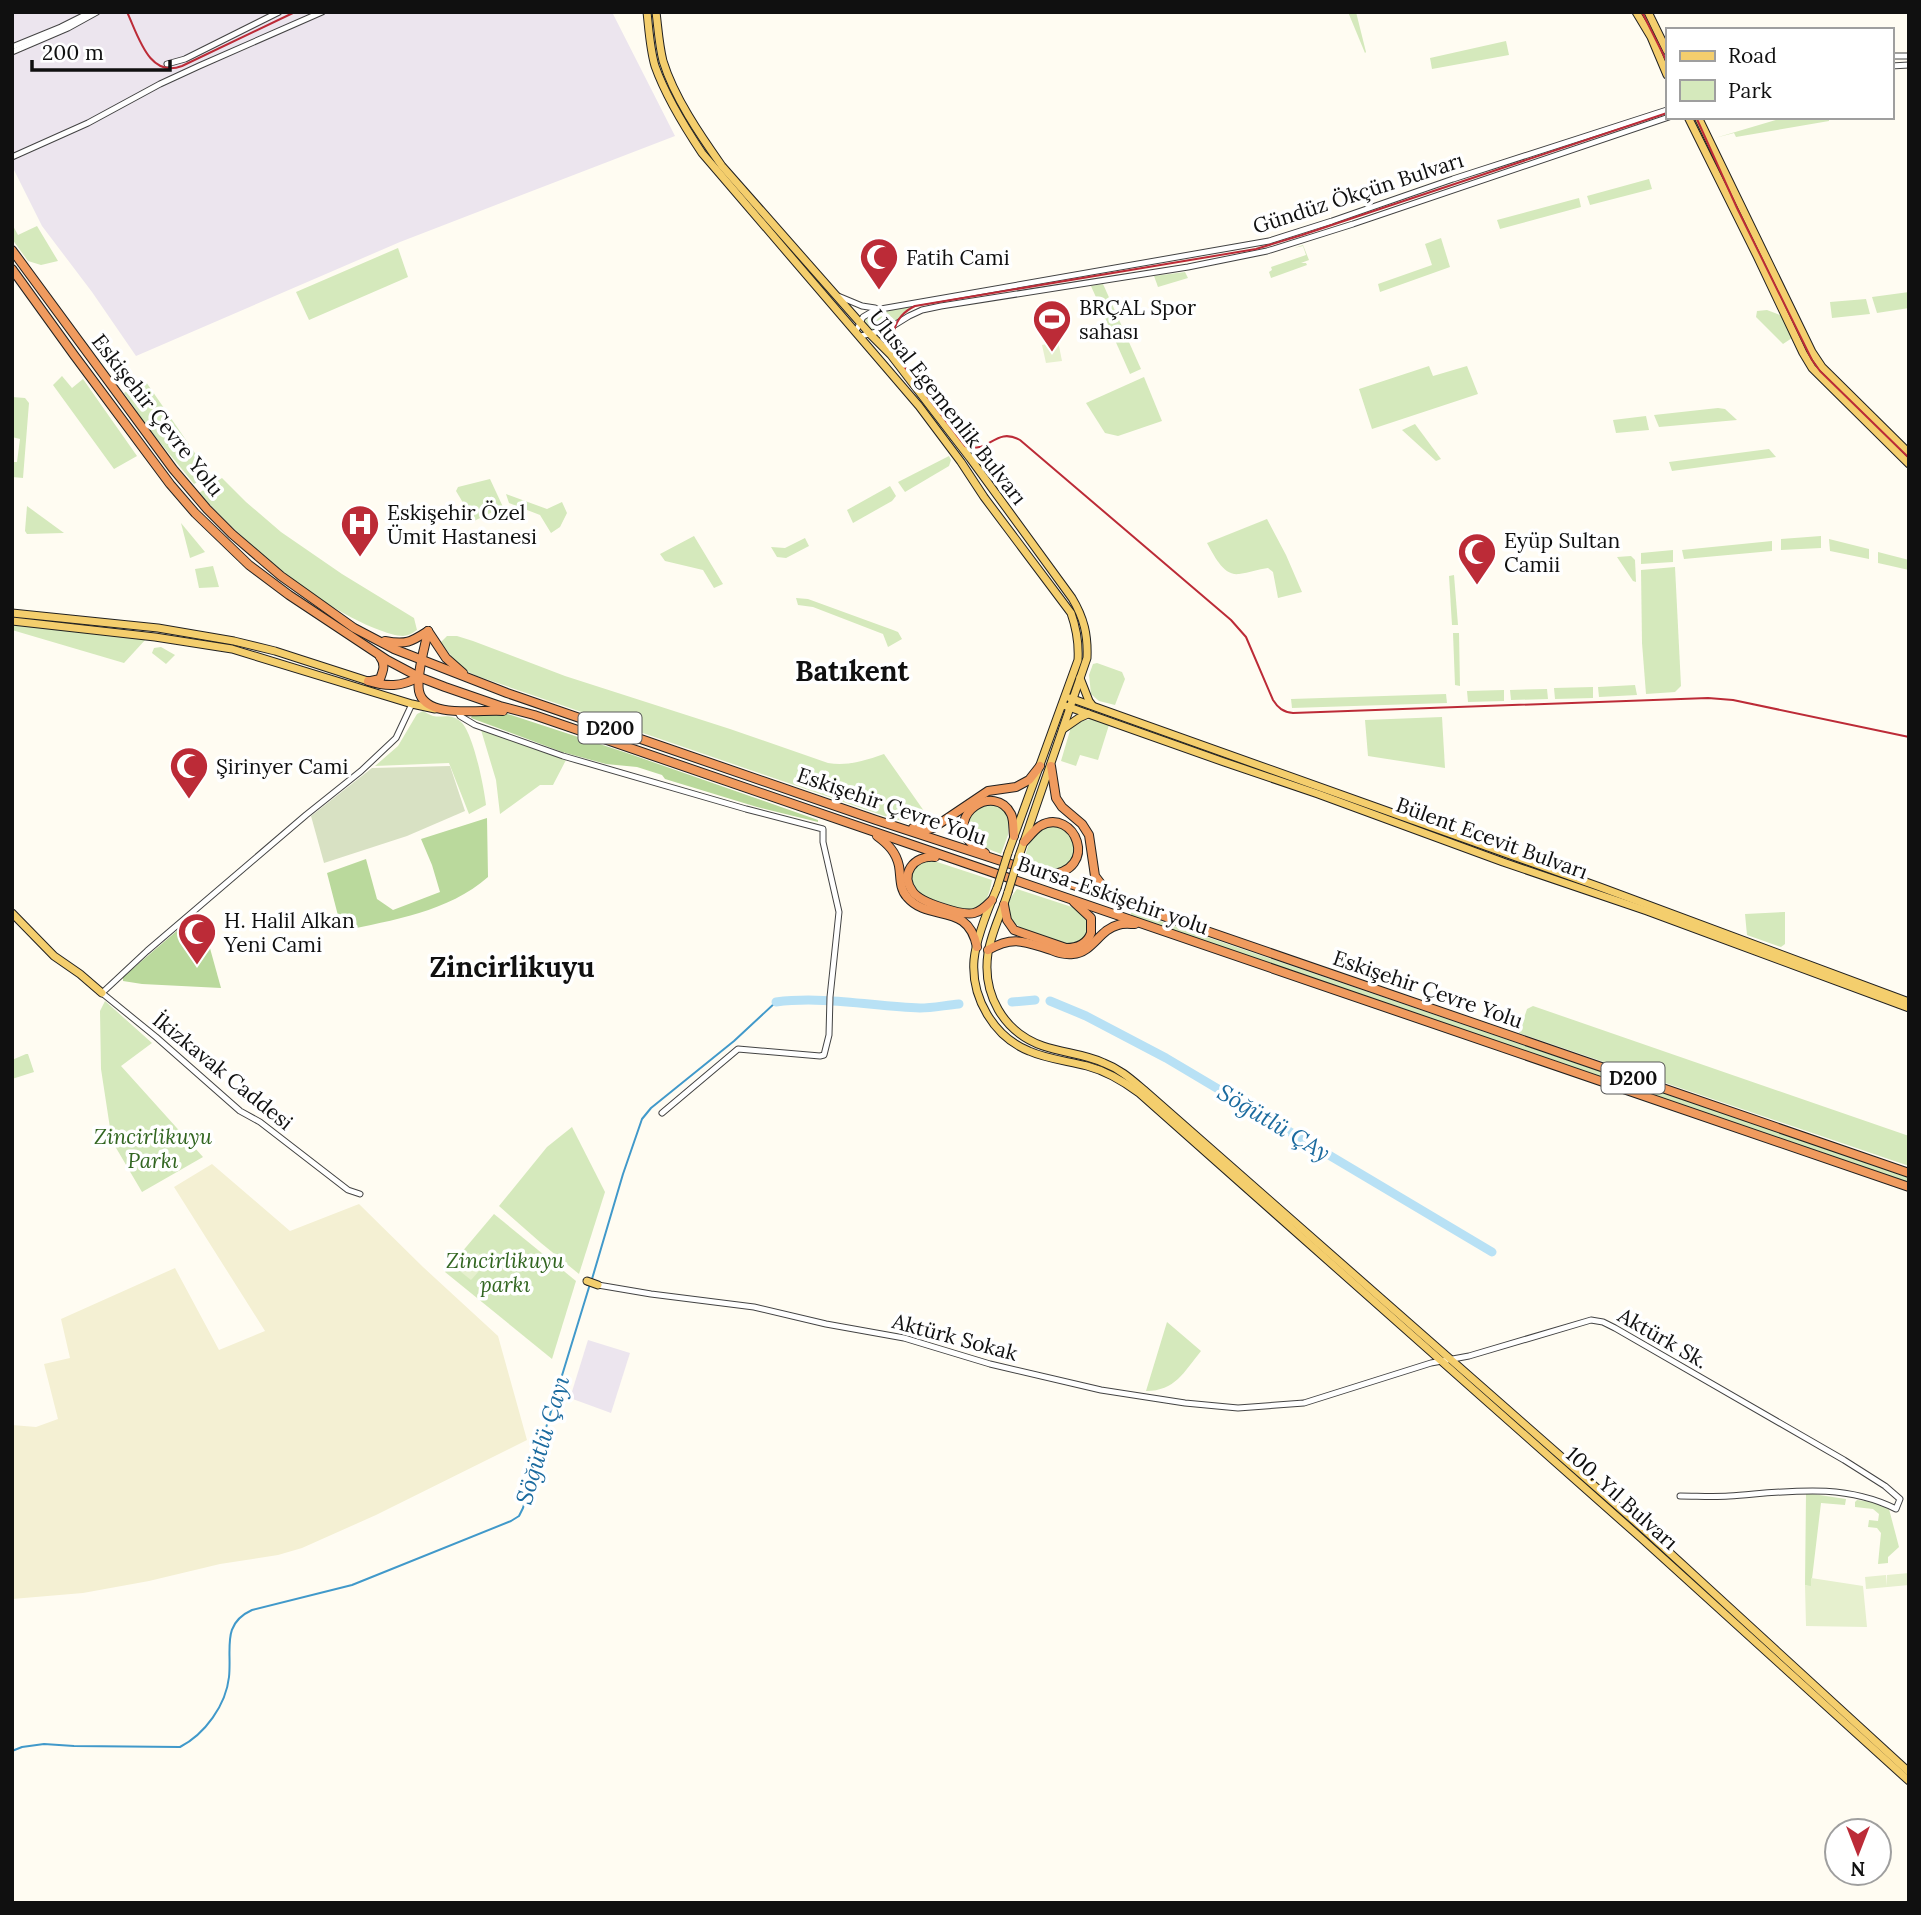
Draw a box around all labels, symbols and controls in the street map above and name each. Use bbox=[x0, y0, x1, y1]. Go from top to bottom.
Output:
scale bar bbox=[32, 28, 170, 72]
legend bbox=[1666, 28, 1893, 119]
text: 200 m bbox=[42, 39, 104, 66]
text: Road bbox=[1728, 42, 1777, 69]
text: Park bbox=[1728, 77, 1772, 104]
street label: Gündüz Ökçün Bulvarı bbox=[1249, 146, 1467, 240]
mosque icon: Fatih Cami bbox=[858, 236, 900, 291]
place label: Fatih Cami bbox=[906, 244, 1010, 271]
place label: BRÇAL Spor sahası bbox=[1079, 294, 1196, 345]
sports icon: BRÇAL Spor sahası bbox=[1031, 298, 1073, 353]
street label: Ulusal Egemenlik Bulvarı bbox=[863, 304, 1033, 510]
street label: Eskişehir Çevre Yolu bbox=[86, 328, 230, 502]
place label: Eskişehir Özel Ümit Hastanesi bbox=[387, 499, 537, 550]
hospital icon: Eskişehir Özel Ümit Hastanesi bbox=[339, 503, 381, 558]
place label: Eyüp Sultan Camii bbox=[1504, 527, 1621, 578]
mosque icon: Eyüp Sultan Camii bbox=[1456, 531, 1498, 586]
district label: Batıkent bbox=[795, 653, 909, 689]
road number: D200 bbox=[578, 712, 642, 744]
mosque icon: Şirinyer Cami bbox=[168, 745, 210, 800]
place label: Şirinyer Cami bbox=[216, 753, 348, 780]
street label: Eskişehir Çevre Yolu bbox=[794, 761, 990, 851]
street label: Bülent Ecevit Bulvarı bbox=[1392, 791, 1592, 885]
street label: Bursa-Eskişehir yolu bbox=[1014, 850, 1212, 940]
place label: H. Halil Alkan Yeni Cami bbox=[223, 907, 355, 958]
mosque icon: H. Halil Alkan Yeni Cami bbox=[176, 911, 218, 966]
street label: Eskişehir Çevre Yolu bbox=[1330, 944, 1526, 1034]
district label: Zincirlikuyu bbox=[430, 949, 594, 985]
street label: İkizkavak Caddesi bbox=[147, 1006, 299, 1136]
road number: D200 bbox=[1602, 1062, 1664, 1094]
water label: Söğütlü ÇAy bbox=[1212, 1077, 1336, 1167]
park label: Zincirlikuyu Parkı bbox=[94, 1123, 212, 1174]
park label: Zincirlikuyu parkı bbox=[446, 1247, 564, 1298]
street label: Aktürk Sk. bbox=[1612, 1301, 1713, 1375]
street label: Aktürk Sokak bbox=[888, 1307, 1021, 1367]
water label: Söğütlü Çayı bbox=[509, 1372, 575, 1508]
street label: 100. Yıl Bulvarı bbox=[1560, 1441, 1684, 1556]
north arrow bbox=[1823, 1817, 1893, 1887]
text: N bbox=[1850, 1857, 1865, 1881]

